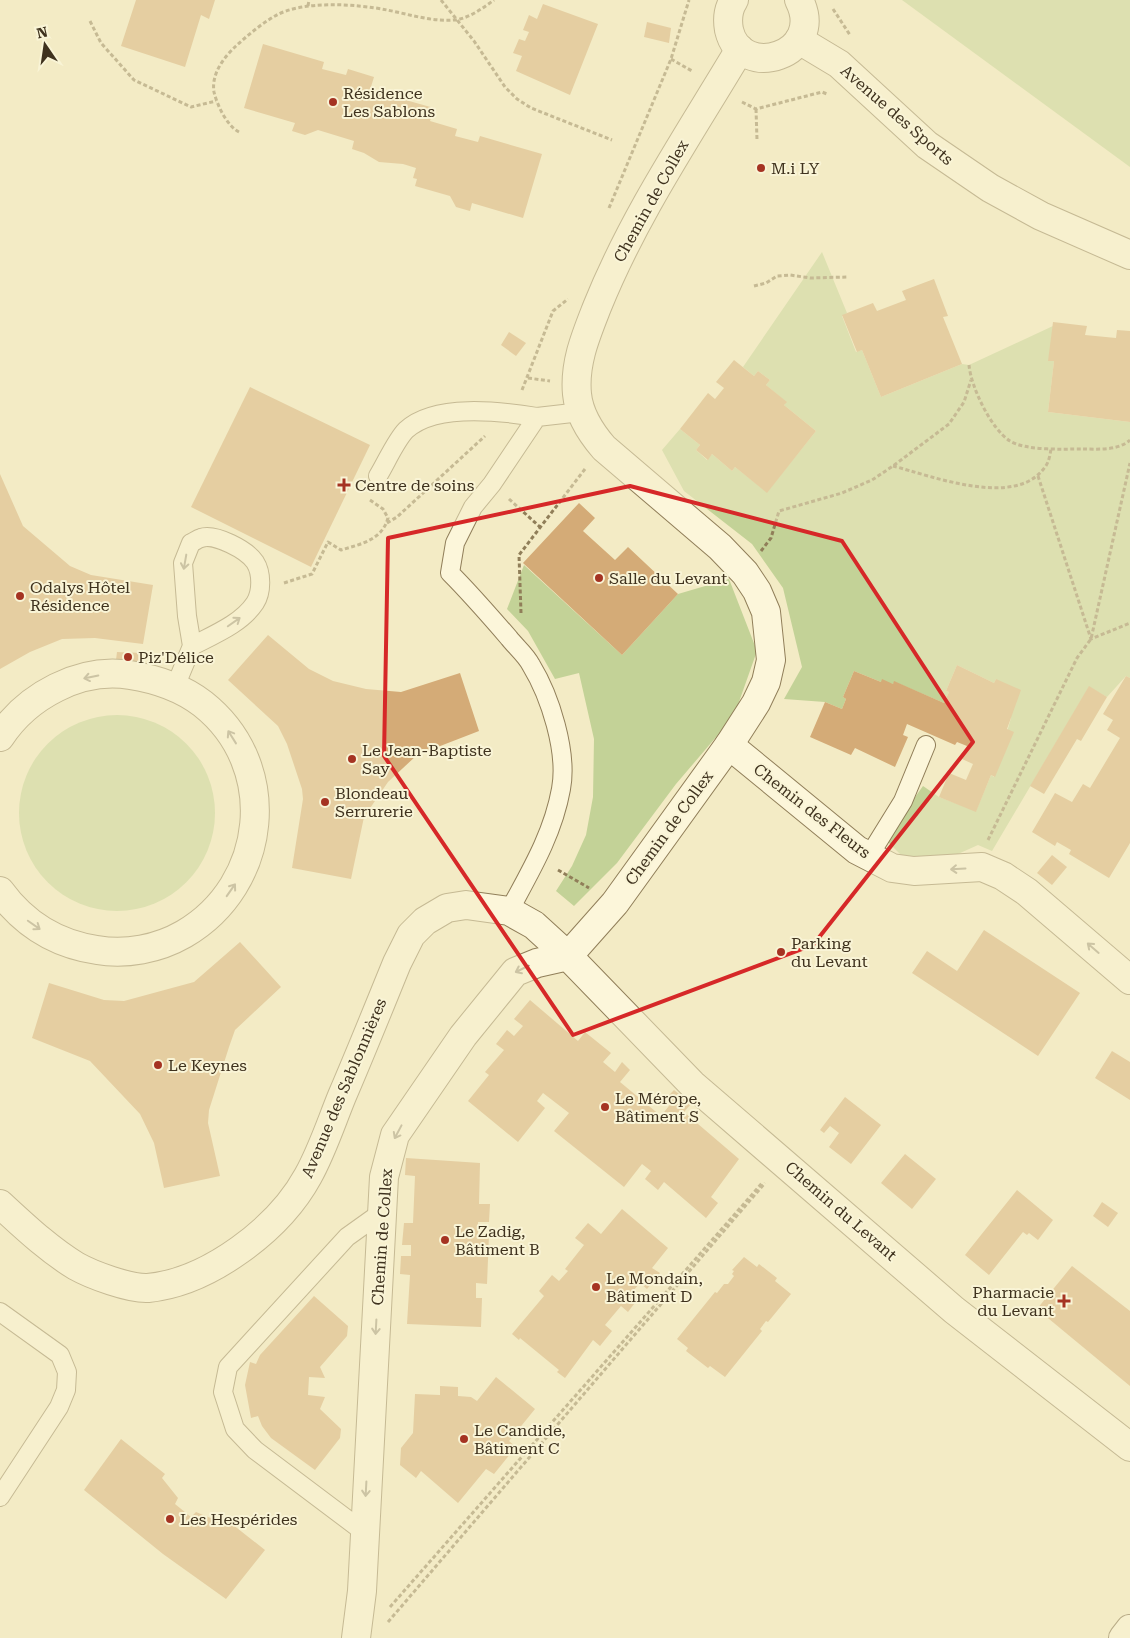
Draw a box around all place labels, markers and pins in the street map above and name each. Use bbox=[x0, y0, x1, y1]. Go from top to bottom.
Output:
place label: Résidence Les Sablons bbox=[343, 84, 436, 121]
marker: Résidence Les Sablons bbox=[327, 96, 339, 108]
place label: M.i LY bbox=[771, 159, 820, 178]
marker: M.i LY bbox=[755, 162, 767, 174]
place label: Centre de soins bbox=[355, 476, 475, 495]
marker: Centre de soins bbox=[337, 478, 351, 492]
place label: Salle du Levant bbox=[609, 569, 727, 588]
marker: Salle du Levant bbox=[593, 572, 605, 584]
place label: Odalys Hôtel Résidence bbox=[30, 578, 130, 615]
marker: Odalys Hôtel Résidence bbox=[14, 590, 26, 602]
place label: Piz'Délice bbox=[138, 648, 214, 667]
marker: Piz'Délice bbox=[122, 651, 134, 663]
place label: Le Jean-Baptiste Say bbox=[362, 741, 492, 778]
marker: Le Jean-Baptiste Say bbox=[346, 753, 358, 765]
place label: Blondeau Serrurerie bbox=[335, 784, 413, 821]
marker: Blondeau Serrurerie bbox=[319, 796, 331, 808]
place label: Parking du Levant bbox=[791, 934, 868, 971]
marker: Parking du Levant bbox=[775, 946, 787, 958]
place label: Le Keynes bbox=[168, 1056, 247, 1075]
marker: Le Keynes bbox=[152, 1059, 164, 1071]
place label: Le Mérope, Bâtiment S bbox=[615, 1089, 701, 1126]
marker: Le Mérope, Bâtiment S bbox=[599, 1101, 611, 1113]
place label: Le Zadig, Bâtiment B bbox=[455, 1222, 540, 1259]
marker: Le Zadig, Bâtiment B bbox=[439, 1234, 451, 1246]
place label: Le Mondain, Bâtiment D bbox=[606, 1269, 703, 1306]
marker: Le Mondain, Bâtiment D bbox=[590, 1281, 602, 1293]
place label: Pharmacie du Levant bbox=[972, 1283, 1054, 1320]
marker: Pharmacie du Levant bbox=[1058, 1295, 1070, 1307]
place label: Le Candide, Bâtiment C bbox=[474, 1421, 566, 1458]
marker: Le Candide, Bâtiment C bbox=[458, 1433, 470, 1445]
place label: Les Hespérides bbox=[180, 1510, 298, 1529]
marker: Les Hespérides bbox=[164, 1513, 176, 1525]

